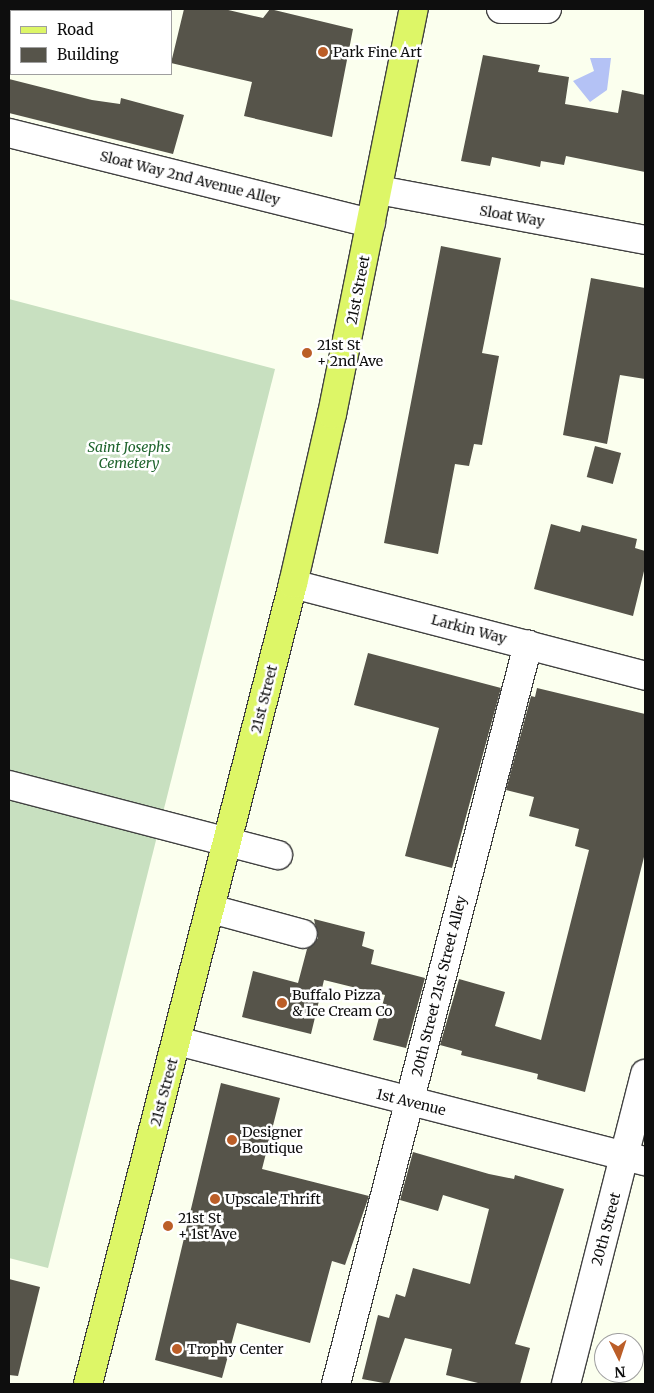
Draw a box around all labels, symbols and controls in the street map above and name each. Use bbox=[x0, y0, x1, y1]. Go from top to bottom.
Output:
legend bbox=[10, 10, 172, 75]
text: Road bbox=[57, 20, 93, 39]
place label: Park Fine Art bbox=[333, 44, 422, 60]
text: Building bbox=[57, 45, 119, 64]
marker: Park Fine Art bbox=[317, 46, 329, 58]
street label: Sloat Way 2nd Avenue Alley bbox=[98, 147, 282, 209]
street label: Sloat Way bbox=[478, 202, 546, 230]
street label: 21st Street bbox=[343, 254, 373, 326]
place label: 21st St + 2nd Ave bbox=[317, 337, 383, 370]
marker: 21st St + 2nd Ave bbox=[301, 347, 313, 359]
park label: Saint Josephs Cemetery bbox=[87, 439, 171, 472]
street label: Larkin Way bbox=[429, 611, 509, 647]
street label: 21st Street bbox=[247, 663, 281, 735]
street label: 20th Street 21st Street Alley bbox=[408, 894, 470, 1078]
place label: Buffalo Pizza & Ice Cream Co bbox=[292, 987, 393, 1020]
marker: Buffalo Pizza & Ice Cream Co bbox=[276, 997, 288, 1009]
street label: 21st Street bbox=[147, 1056, 181, 1128]
street label: 1st Avenue bbox=[374, 1085, 448, 1119]
place label: Designer Boutique bbox=[242, 1124, 303, 1156]
marker: Designer Boutique bbox=[226, 1134, 238, 1146]
place label: Upscale Thrift bbox=[225, 1191, 321, 1207]
street label: 20th Street bbox=[588, 1191, 624, 1267]
marker: Upscale Thrift bbox=[209, 1193, 221, 1205]
place label: 21st St + 1st Ave bbox=[178, 1210, 237, 1242]
marker: 21st St + 1st Ave bbox=[162, 1220, 174, 1232]
north arrow bbox=[594, 1333, 644, 1383]
place label: Trophy Center bbox=[187, 1341, 284, 1357]
marker: Trophy Center bbox=[171, 1343, 183, 1355]
text: N bbox=[614, 1363, 626, 1381]

